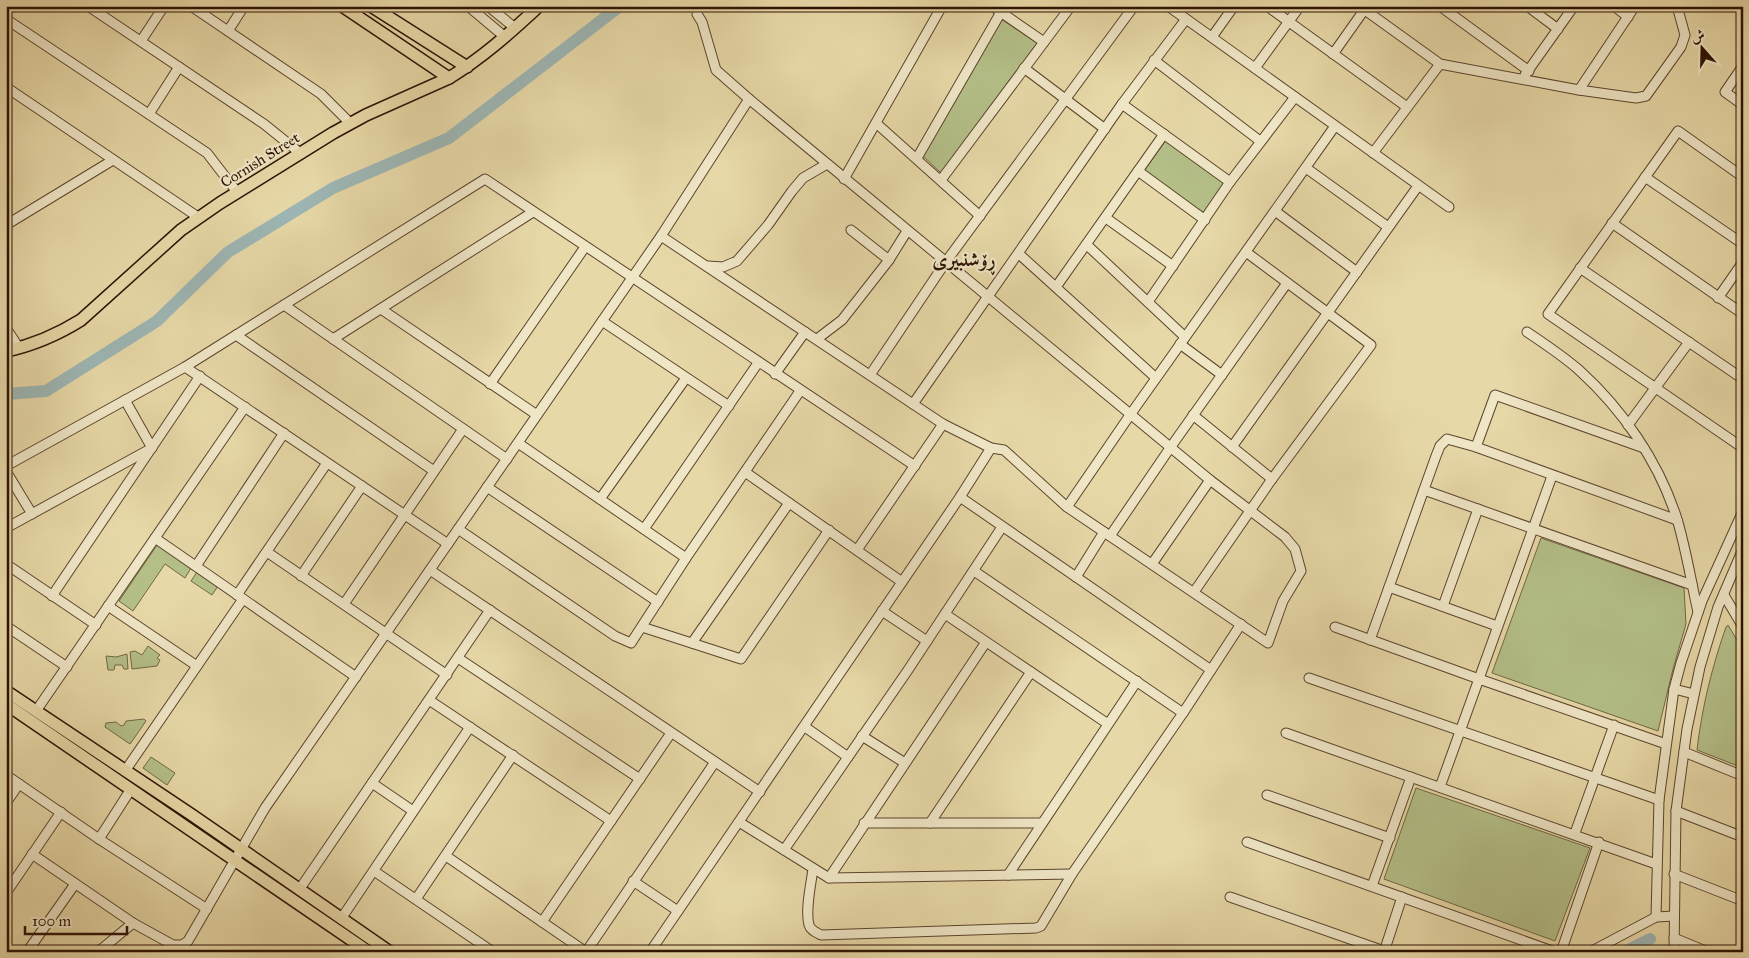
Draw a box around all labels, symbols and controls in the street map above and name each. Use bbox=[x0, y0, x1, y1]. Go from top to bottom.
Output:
north arrow bbox=[1676, 22, 1726, 72]
text: ش bbox=[1688, 26, 1707, 47]
street label: Cornish Street bbox=[217, 128, 304, 191]
district label: ڕۆشنبیری bbox=[932, 247, 996, 276]
scale bar bbox=[25, 903, 128, 935]
text: 100 m bbox=[32, 912, 72, 930]

